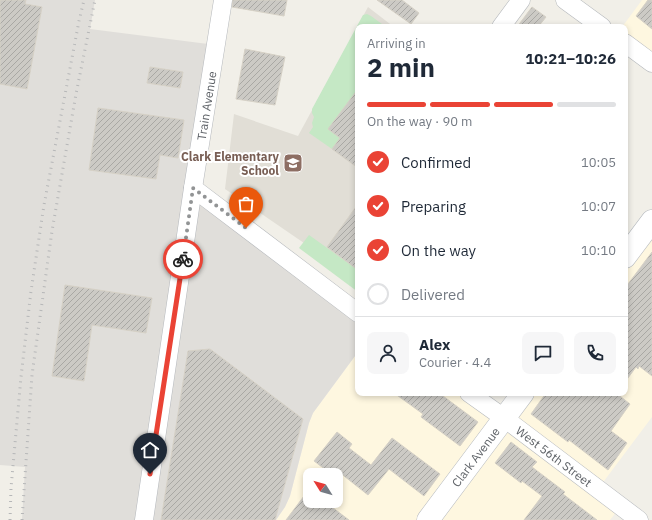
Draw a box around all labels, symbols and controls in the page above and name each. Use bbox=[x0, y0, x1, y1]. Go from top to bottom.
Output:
text: Arriving in bbox=[367, 35, 426, 52]
text: 10:21–10:26 bbox=[525, 49, 616, 68]
text: 2 min bbox=[367, 50, 435, 84]
street label: Train Avenue bbox=[193, 70, 219, 141]
text: On the way · 90 m bbox=[367, 113, 472, 130]
place label: Clark Elementary School bbox=[181, 149, 280, 178]
icon: check bbox=[367, 151, 389, 173]
school or university icon: Clark Elementary School bbox=[282, 152, 304, 174]
text: Confirmed bbox=[401, 153, 471, 172]
text: 10:05 bbox=[581, 154, 616, 171]
pin bbox=[229, 187, 263, 228]
icon: bag bbox=[235, 193, 257, 215]
icon: check bbox=[367, 195, 389, 217]
text: Preparing bbox=[401, 197, 466, 216]
text: 10:07 bbox=[581, 198, 616, 215]
courier bbox=[163, 239, 203, 279]
icon: check bbox=[367, 239, 389, 261]
text: On the way bbox=[401, 241, 476, 260]
text: 10:10 bbox=[581, 242, 616, 259]
icon: bike bbox=[172, 248, 194, 270]
text: Delivered bbox=[401, 285, 465, 304]
button: person bbox=[367, 332, 409, 374]
button: chat bbox=[522, 332, 564, 374]
button: phone bbox=[574, 332, 616, 374]
text: Alex bbox=[419, 335, 450, 354]
text: Courier · 4.4 bbox=[419, 354, 491, 371]
street label: West 56th Street bbox=[513, 422, 595, 489]
street label: Clark Avenue bbox=[448, 424, 503, 490]
pin bbox=[133, 433, 167, 474]
icon: home bbox=[139, 439, 161, 461]
north arrow bbox=[303, 468, 343, 508]
map controls bbox=[303, 468, 343, 508]

